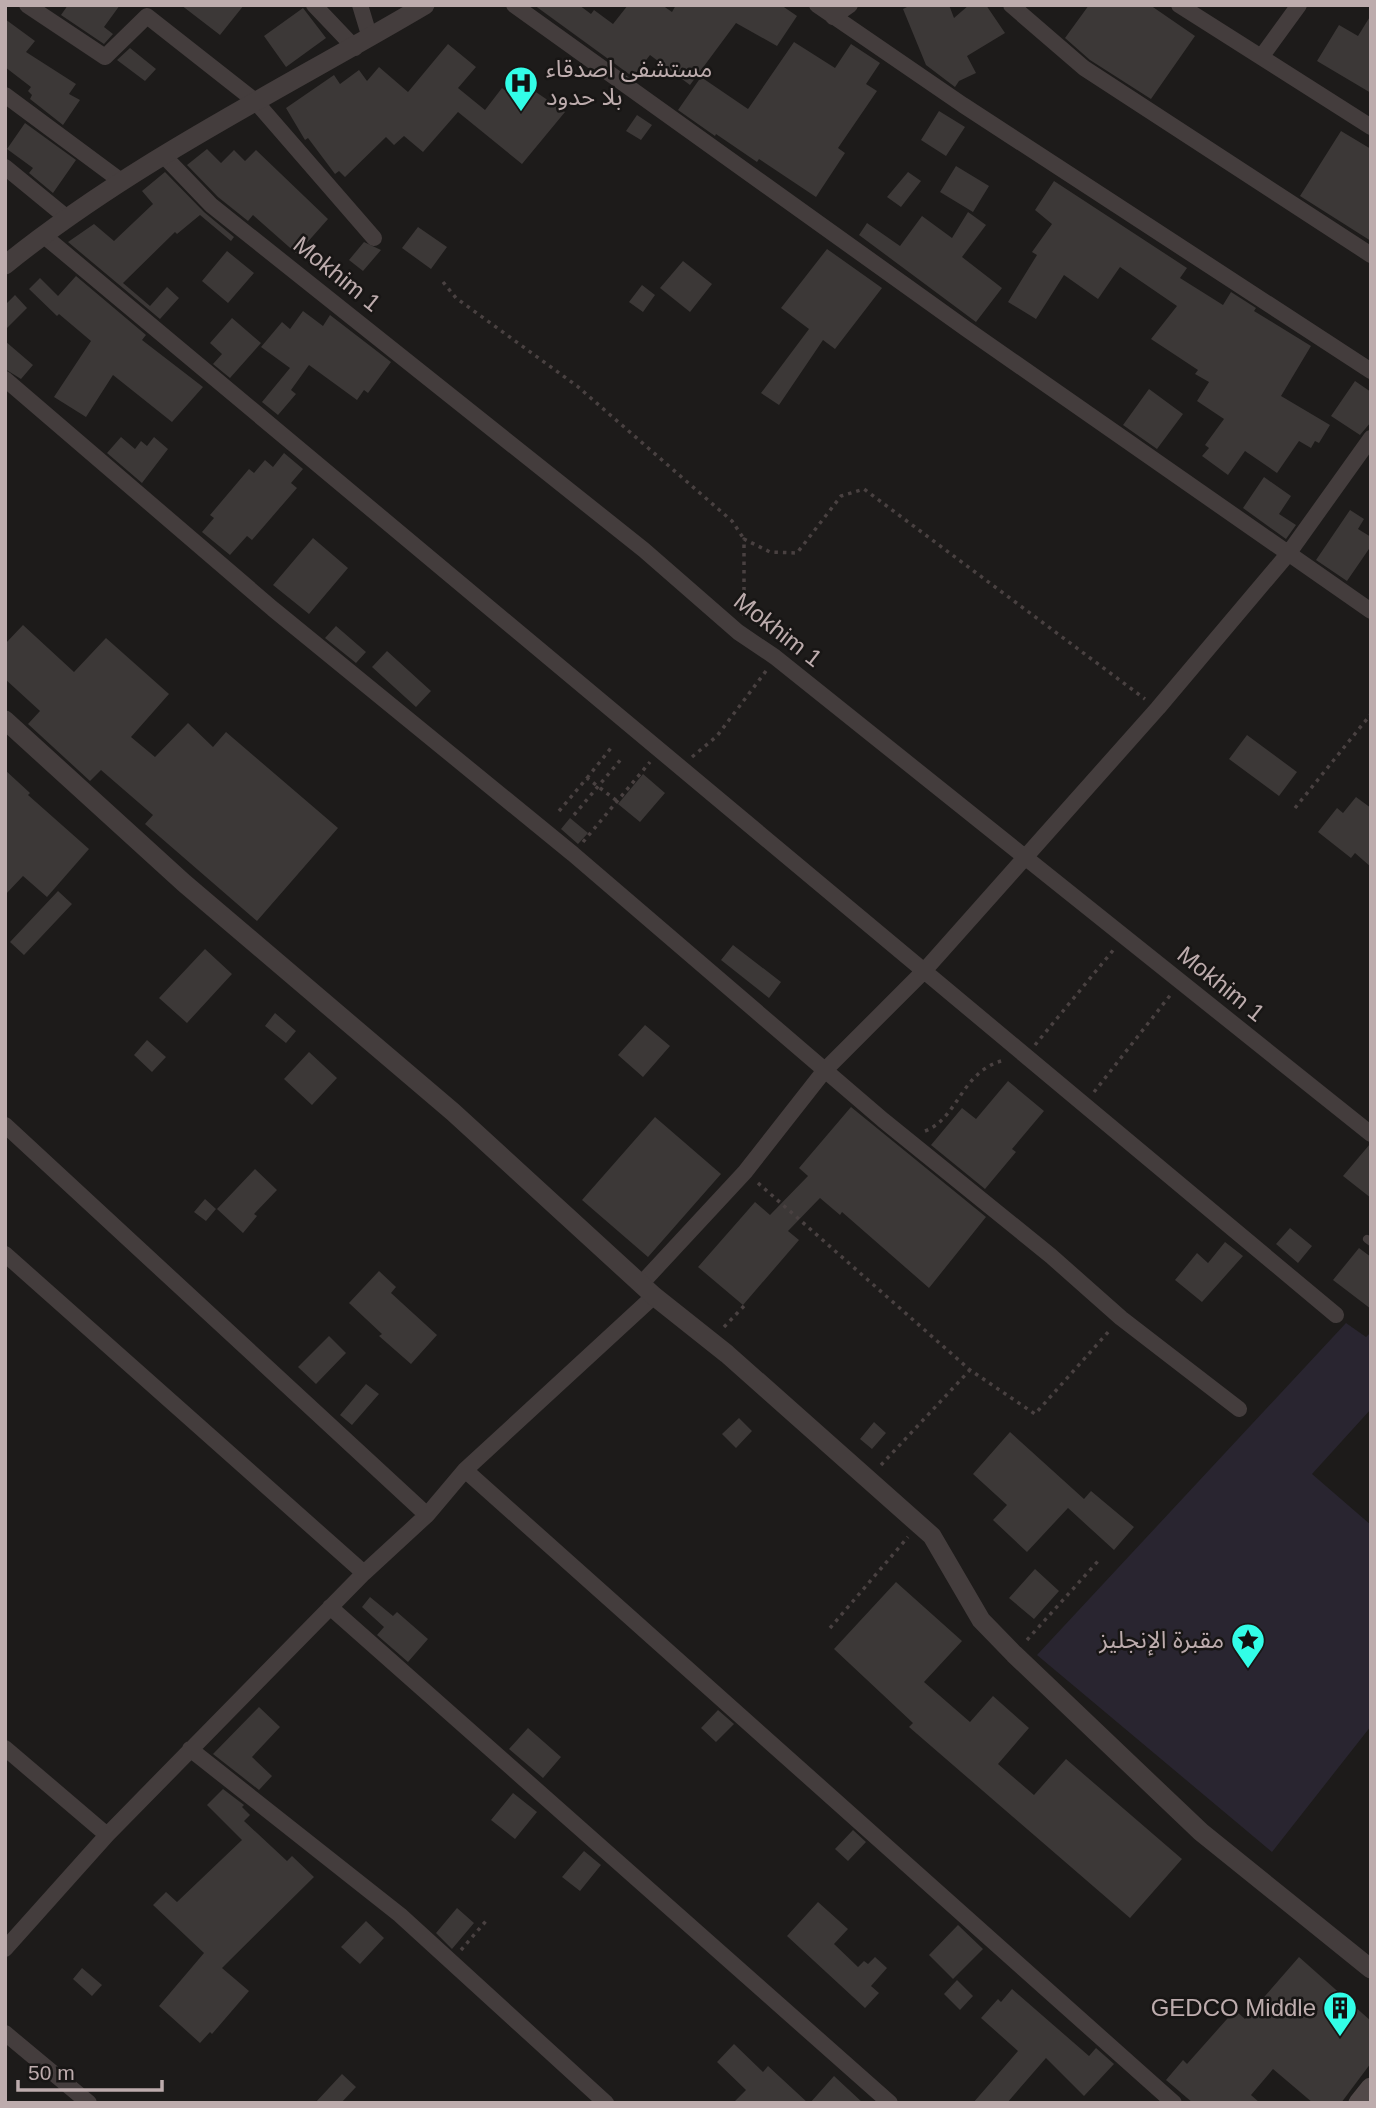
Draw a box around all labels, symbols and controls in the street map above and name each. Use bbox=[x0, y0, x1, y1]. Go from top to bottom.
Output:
place label: مستشفى اصدقاء بلا حدود bbox=[546, 55, 712, 111]
hospital icon: مستشفى اصدقاء بلا حدود bbox=[502, 64, 540, 113]
street label: Mokhim 1 bbox=[288, 230, 386, 317]
street label: Mokhim 1 bbox=[729, 587, 828, 672]
street label: Mokhim 1 bbox=[1172, 940, 1270, 1027]
place icon: مقبرة الإنجليز bbox=[1229, 1621, 1267, 1670]
place label: مقبرة الإنجليز bbox=[1098, 1626, 1224, 1656]
building icon: GEDCO Middle bbox=[1321, 1989, 1359, 2038]
place label: GEDCO Middle bbox=[1151, 1994, 1316, 2021]
scale bar bbox=[18, 2048, 161, 2092]
text: 50 m bbox=[28, 2061, 75, 2084]

